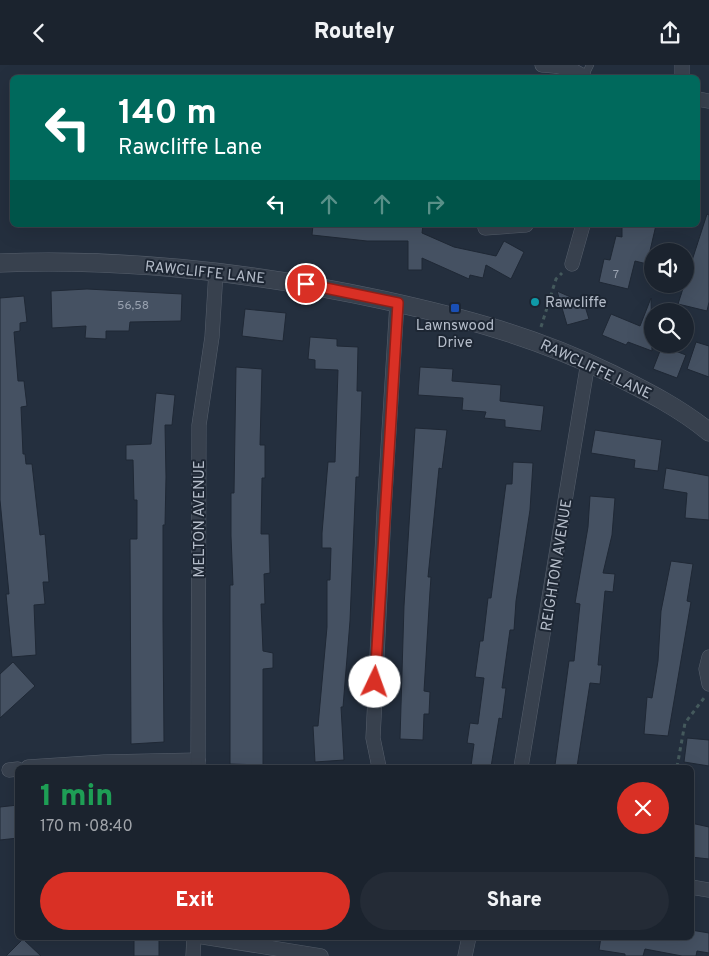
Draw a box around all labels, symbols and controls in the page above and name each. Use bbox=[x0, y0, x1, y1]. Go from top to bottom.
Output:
icon: back bbox=[25, 19, 53, 47]
text: Routely bbox=[314, 19, 395, 46]
icon: share bbox=[656, 19, 684, 47]
text: 140 m bbox=[118, 92, 217, 136]
icon: left bbox=[35, 95, 100, 160]
text: Rawcliffe Lane bbox=[118, 135, 262, 162]
icon: left bbox=[262, 190, 290, 218]
icon: ahead bbox=[315, 190, 343, 218]
icon: ahead bbox=[368, 190, 396, 218]
icon: right bbox=[421, 190, 449, 218]
map controls bbox=[644, 243, 694, 353]
button: sound bbox=[644, 243, 694, 293]
street label: RAWCLIFFE LANE bbox=[144, 258, 266, 289]
pin bbox=[285, 263, 327, 305]
house number: 7 bbox=[613, 267, 619, 283]
icon: arrive bbox=[292, 270, 320, 298]
place label: Rawcliffe bbox=[545, 294, 607, 313]
marker: Rawcliffe bbox=[529, 296, 541, 308]
house number: 56,58 bbox=[117, 298, 149, 314]
marker: Lawnswood Drive bbox=[449, 302, 461, 314]
button: search bbox=[644, 303, 694, 353]
place label: Lawnswood Drive bbox=[416, 317, 494, 353]
street label: RAWCLIFFE LANE bbox=[537, 336, 654, 405]
street label: MELTON AVENUE bbox=[191, 460, 210, 578]
street label: REIGHTON AVENUE bbox=[538, 498, 577, 633]
position arrow bbox=[348, 655, 400, 707]
text: 1 min bbox=[40, 779, 113, 816]
button: close bbox=[617, 782, 669, 834]
text: 170 m · 08:40 bbox=[40, 817, 133, 837]
button: Exit bbox=[40, 872, 350, 930]
button: Share bbox=[360, 872, 669, 930]

